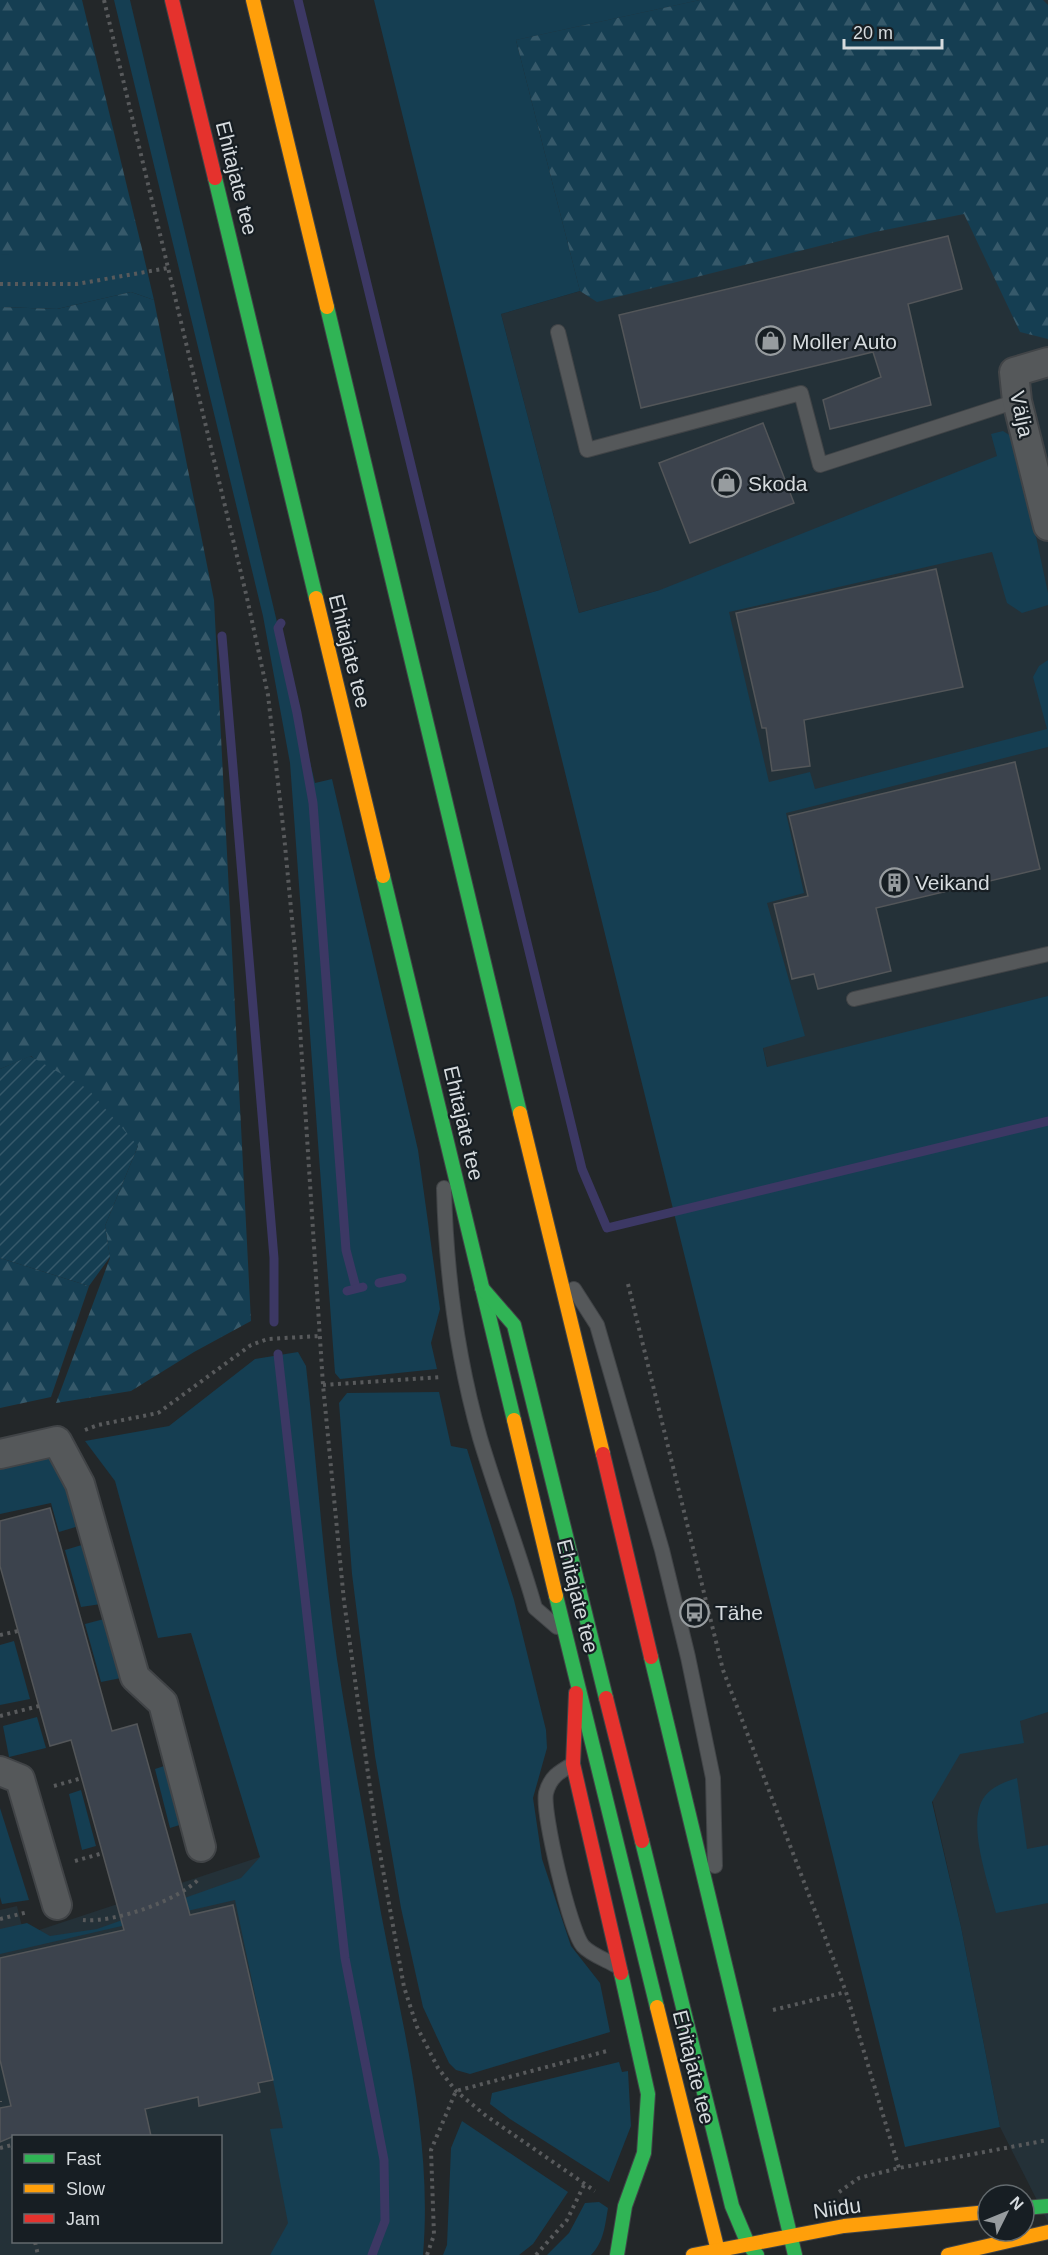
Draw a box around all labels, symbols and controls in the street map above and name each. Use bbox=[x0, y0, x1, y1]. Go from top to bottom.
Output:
scale bar bbox=[844, 12, 942, 50]
text: 20 m bbox=[853, 23, 893, 43]
street label: Ehitajate tee bbox=[212, 119, 262, 237]
shop icon: Moller Auto bbox=[755, 325, 787, 357]
place label: Moller Auto bbox=[792, 330, 897, 353]
street label: Välja bbox=[1006, 389, 1038, 440]
shop icon: Skoda bbox=[711, 467, 743, 499]
place label: Skoda bbox=[748, 472, 808, 495]
street label: Ehitajate tee bbox=[325, 592, 375, 710]
building icon: Veikand bbox=[878, 866, 910, 898]
place label: Veikand bbox=[915, 871, 990, 894]
street label: Ehitajate tee bbox=[440, 1064, 488, 1182]
street label: Ehitajate tee bbox=[553, 1537, 603, 1655]
bus stop icon: Tähe bbox=[678, 1596, 710, 1628]
place label: Tähe bbox=[715, 1601, 763, 1624]
street label: Ehitajate tee bbox=[669, 2008, 719, 2126]
legend bbox=[12, 2135, 222, 2243]
text: Fast bbox=[66, 2149, 101, 2169]
text: Slow bbox=[66, 2179, 106, 2199]
north arrow bbox=[976, 2183, 1036, 2243]
street label: Niidu bbox=[812, 2193, 862, 2223]
text: N bbox=[1006, 2193, 1027, 2213]
text: Jam bbox=[66, 2209, 100, 2229]

